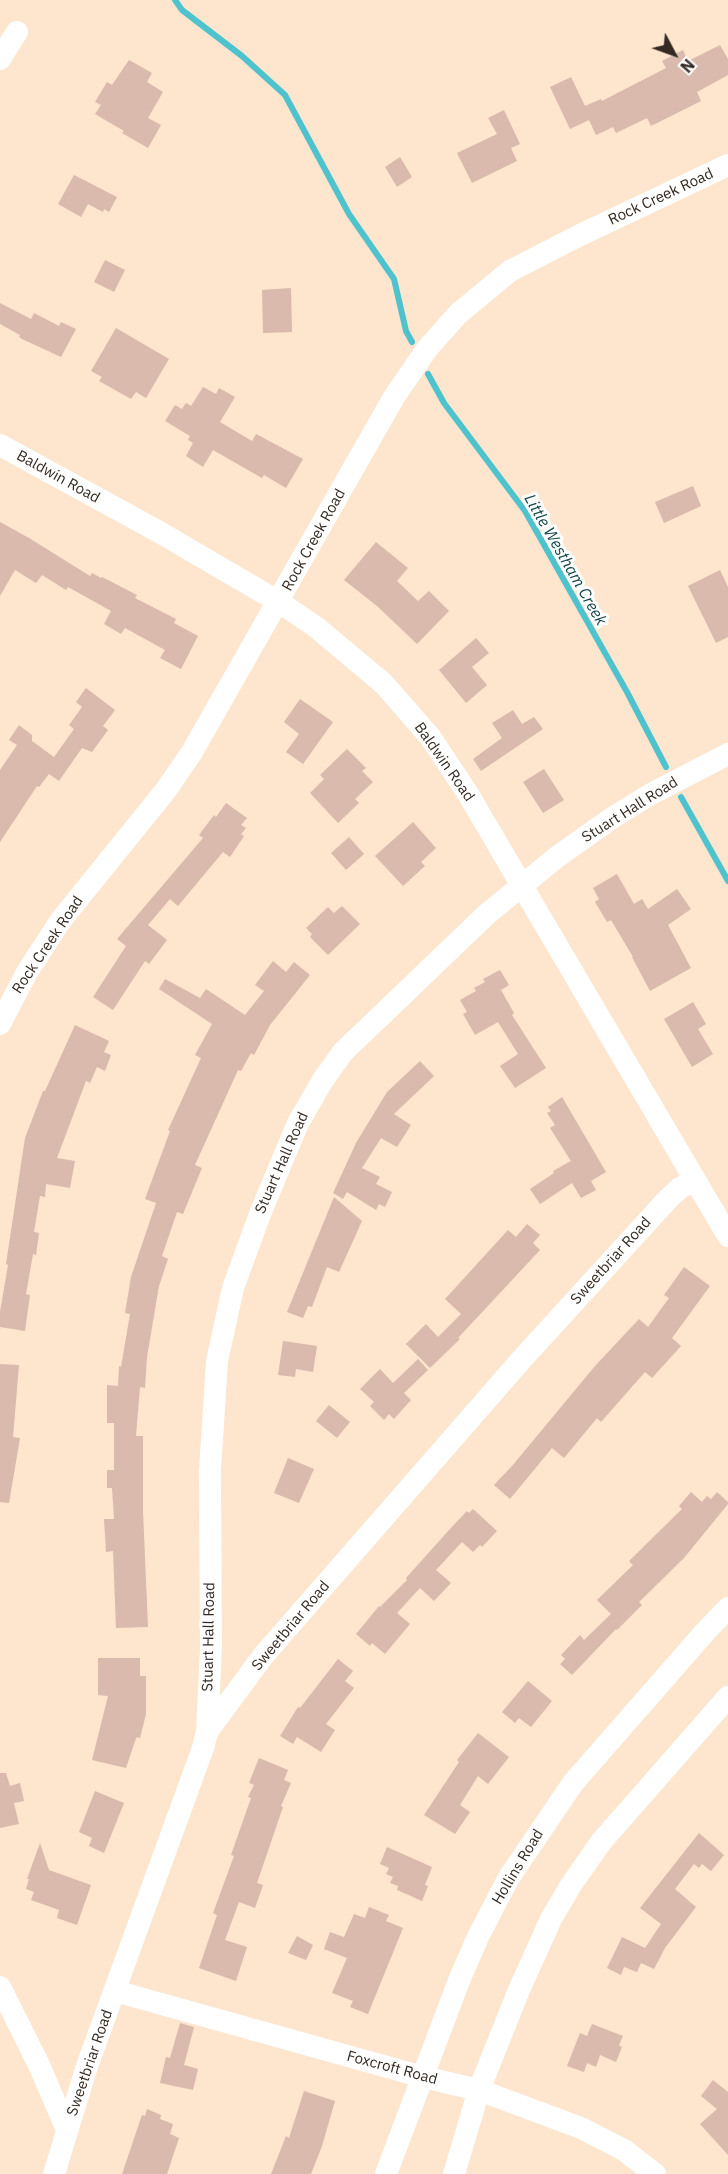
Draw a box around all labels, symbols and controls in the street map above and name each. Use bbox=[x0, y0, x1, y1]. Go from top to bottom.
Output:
north arrow bbox=[644, 24, 704, 84]
text: N bbox=[676, 55, 699, 77]
street label: Rock Creek Road bbox=[606, 165, 716, 229]
street label: Baldwin Road bbox=[13, 447, 103, 507]
street label: Rock Creek Road bbox=[279, 486, 349, 594]
water label: Little Westham Creek bbox=[520, 491, 610, 629]
street label: Baldwin Road bbox=[410, 719, 478, 805]
street label: Stuart Hall Road bbox=[579, 773, 681, 847]
street label: Rock Creek Road bbox=[9, 893, 87, 997]
street label: Stuart Hall Road bbox=[251, 1109, 313, 1217]
street label: Sweetbriar Road bbox=[567, 1214, 655, 1308]
street label: Sweetbriar Road bbox=[248, 1578, 334, 1674]
street label: Stuart Hall Road bbox=[199, 1582, 219, 1692]
street label: Hollins Road bbox=[488, 1826, 548, 1908]
street label: Sweetbriar Road bbox=[63, 2007, 117, 2119]
street label: Foxcroft Road bbox=[345, 2047, 439, 2089]

